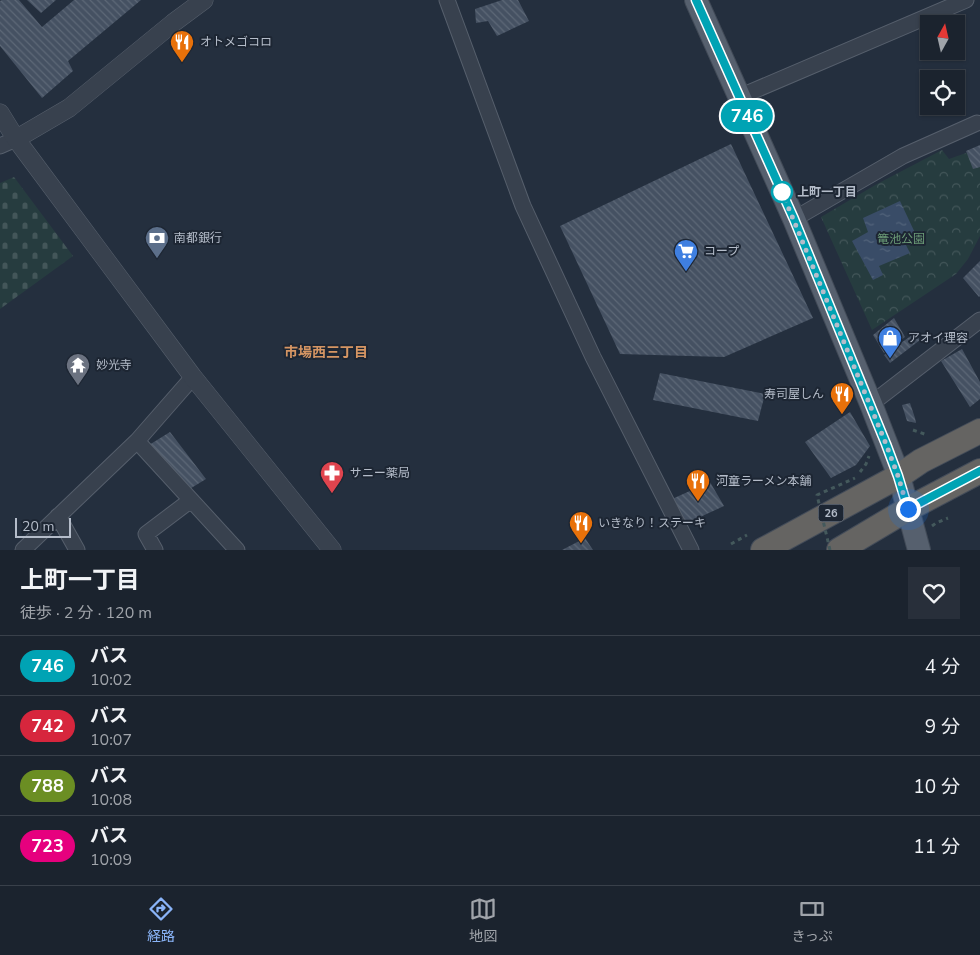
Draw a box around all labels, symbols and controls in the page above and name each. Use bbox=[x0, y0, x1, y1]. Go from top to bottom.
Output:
north arrow bbox=[920, 15, 965, 60]
map controls bbox=[920, 15, 965, 115]
restaurant icon: オトメゴコロ bbox=[169, 29, 195, 63]
place label: オトメゴコロ bbox=[200, 34, 272, 50]
button: locate bbox=[920, 70, 965, 115]
line badge: 746 bbox=[718, 100, 776, 132]
text: 746 bbox=[731, 104, 763, 128]
marker: 上町一丁目 bbox=[771, 181, 793, 203]
place label: 上町一丁目 bbox=[797, 184, 857, 200]
bank icon: 南都銀行 bbox=[144, 225, 170, 259]
place label: 南都銀行 bbox=[174, 230, 222, 246]
park label: 篭池公園 bbox=[877, 231, 925, 247]
supermarket icon: コープ bbox=[673, 238, 699, 272]
place label: コープ bbox=[704, 243, 739, 259]
shop icon: アオイ理容 bbox=[877, 325, 903, 359]
place label: アオイ理容 bbox=[908, 330, 968, 346]
district label: 市場西三丁目 bbox=[284, 343, 368, 362]
temple icon: 妙光寺 bbox=[65, 352, 91, 386]
place label: 妙光寺 bbox=[96, 357, 132, 373]
restaurant icon: 寿司屋しん bbox=[829, 381, 855, 415]
place label: 寿司屋しん bbox=[764, 386, 824, 402]
pharmacy icon: サニー薬局 bbox=[319, 460, 345, 494]
place label: サニー薬局 bbox=[350, 465, 410, 481]
restaurant icon: 河童ラーメン本舗 bbox=[685, 468, 711, 502]
place label: 河童ラーメン本舗 bbox=[716, 473, 812, 489]
your location bbox=[896, 497, 921, 522]
road number: 26 bbox=[818, 504, 844, 522]
restaurant icon: いきなり！ステーキ bbox=[568, 510, 594, 544]
scale bar bbox=[15, 515, 71, 538]
place label: いきなり！ステーキ bbox=[598, 515, 706, 531]
text: 20 m bbox=[22, 517, 54, 536]
text: 上町一丁目 bbox=[20, 564, 140, 596]
button: heart bbox=[908, 567, 960, 619]
text: 徒歩 · 2 分 · 120 m bbox=[20, 602, 152, 624]
text: バス bbox=[90, 643, 128, 669]
text: 746 bbox=[31, 654, 64, 678]
text: 4 分 bbox=[925, 654, 960, 680]
text: 10:02 bbox=[90, 669, 132, 691]
text: バス bbox=[90, 703, 128, 729]
text: 742 bbox=[31, 714, 64, 738]
text: 9 分 bbox=[925, 714, 960, 740]
text: 10:07 bbox=[90, 729, 132, 751]
text: バス bbox=[90, 763, 128, 789]
text: 788 bbox=[31, 774, 64, 798]
text: 10 分 bbox=[913, 774, 960, 800]
text: 10:08 bbox=[90, 789, 132, 811]
text: バス bbox=[90, 823, 128, 849]
text: 723 bbox=[31, 834, 64, 858]
text: 11 分 bbox=[913, 834, 960, 860]
text: 10:09 bbox=[90, 849, 132, 871]
tab: 経路 bbox=[147, 895, 175, 946]
tab: 地図 bbox=[469, 895, 497, 946]
tab: きっぷ bbox=[791, 895, 833, 946]

